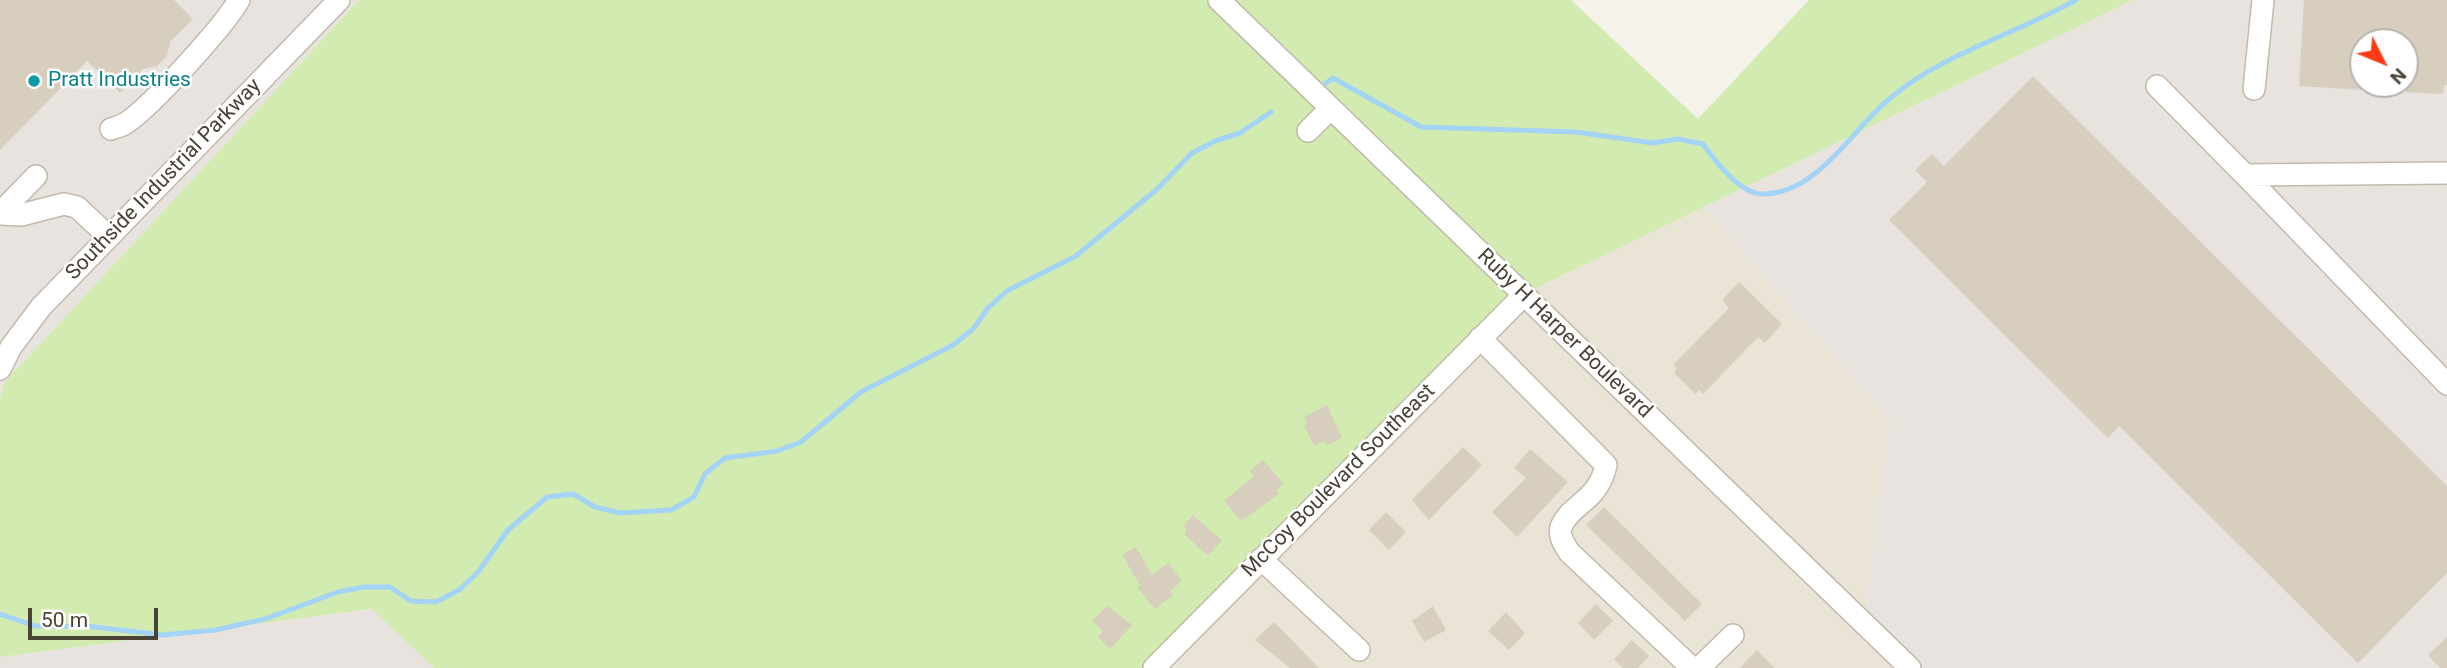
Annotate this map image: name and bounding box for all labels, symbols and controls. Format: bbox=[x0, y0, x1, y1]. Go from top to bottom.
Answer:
north arrow bbox=[2349, 28, 2419, 98]
text: N bbox=[2385, 64, 2411, 89]
place label: Pratt Industries bbox=[48, 68, 191, 94]
marker: Pratt Industries bbox=[26, 73, 42, 89]
street label: Southside Industrial Parkway bbox=[61, 74, 267, 286]
street label: Ruby H Harper Boulevard bbox=[1471, 244, 1657, 424]
street label: McCoy Boulevard Southeast bbox=[1237, 379, 1441, 583]
scale bar bbox=[32, 594, 161, 638]
text: 50 m bbox=[41, 608, 88, 632]

